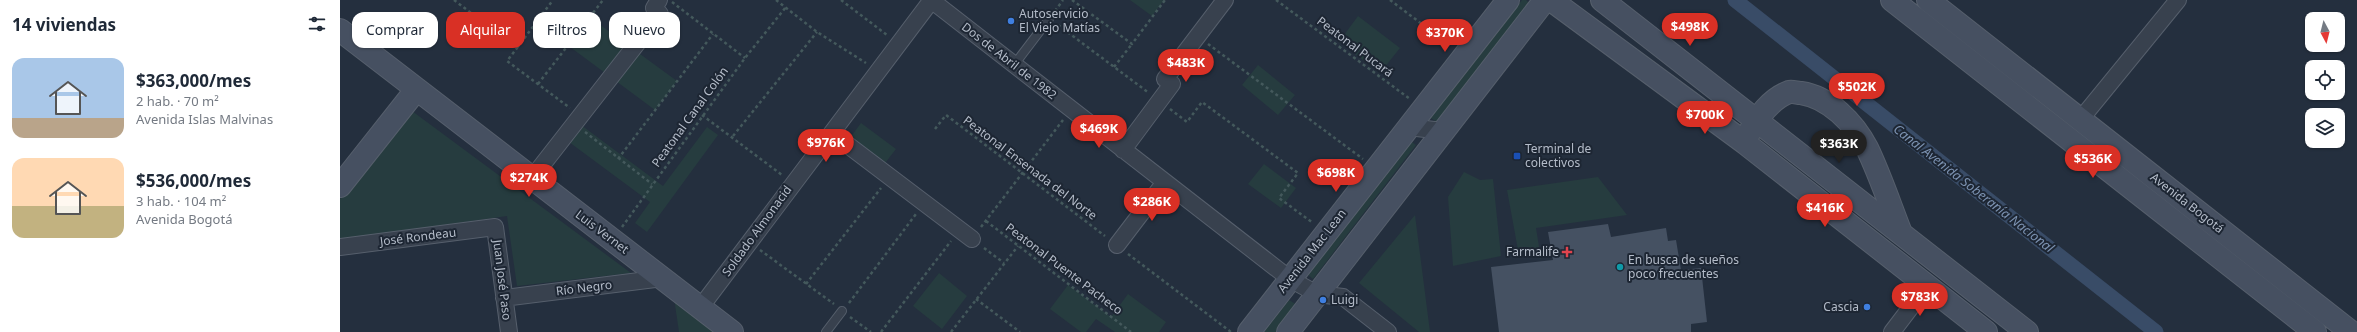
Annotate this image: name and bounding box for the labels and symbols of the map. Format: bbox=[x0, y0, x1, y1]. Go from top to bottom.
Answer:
place label: Autoservicio El Viejo Matías bbox=[1019, 5, 1100, 36]
street label: Peatonal Pucará bbox=[1314, 12, 1397, 81]
north arrow bbox=[2305, 12, 2345, 52]
pin: $498K bbox=[1662, 13, 1718, 47]
marker: Autoservicio El Viejo Matías bbox=[1006, 16, 1016, 26]
street label: Dos de Abril de 1982 bbox=[958, 18, 1060, 103]
pin: $370K bbox=[1417, 19, 1473, 53]
pin: $483K bbox=[1158, 49, 1214, 83]
street label: Peatonal Canal Colón bbox=[647, 63, 732, 170]
pin: $502K bbox=[1829, 73, 1885, 107]
pin: $700K bbox=[1677, 101, 1733, 135]
street label: Peatonal Ensenada del Norte bbox=[960, 112, 1101, 224]
pin: $469K bbox=[1071, 115, 1127, 149]
water label: Canal Avenida Soberanía Nacional bbox=[1890, 120, 2058, 257]
pin: $976K bbox=[798, 129, 854, 163]
pin: $363K bbox=[1811, 130, 1867, 164]
place label: Terminal de colectivos bbox=[1525, 140, 1592, 171]
pin: $536K bbox=[2065, 145, 2121, 179]
marker: Terminal de colectivos bbox=[1512, 151, 1522, 161]
pin: $698K bbox=[1308, 159, 1364, 193]
pin: $274K bbox=[501, 164, 557, 198]
street label: Avenida Bogotá bbox=[2147, 168, 2228, 237]
street label: Soldado Almonacid bbox=[718, 182, 795, 280]
pin: $286K bbox=[1124, 188, 1180, 222]
pin: $416K bbox=[1797, 194, 1853, 228]
street label: Avenida Mac Lean bbox=[1274, 205, 1350, 296]
street label: Luis Vernet bbox=[572, 206, 633, 258]
street label: Peatonal Puente Pacheco bbox=[1002, 219, 1126, 318]
street label: José Rondeau bbox=[378, 223, 457, 250]
street label: Juan José Paso bbox=[489, 238, 516, 321]
place label: Farmalife bbox=[1506, 243, 1559, 260]
marker: Farmalife bbox=[1562, 247, 1572, 257]
place label: En busca de sueños poco frecuentes bbox=[1628, 251, 1739, 282]
marker: En busca de sueños poco frecuentes bbox=[1615, 262, 1625, 272]
street label: Río Negro bbox=[555, 276, 613, 299]
pin: $783K bbox=[1892, 283, 1948, 317]
place label: Luigi bbox=[1331, 291, 1358, 308]
marker: Luigi bbox=[1318, 295, 1328, 305]
place label: Cascia bbox=[1823, 298, 1859, 315]
marker: Cascia bbox=[1862, 302, 1872, 312]

